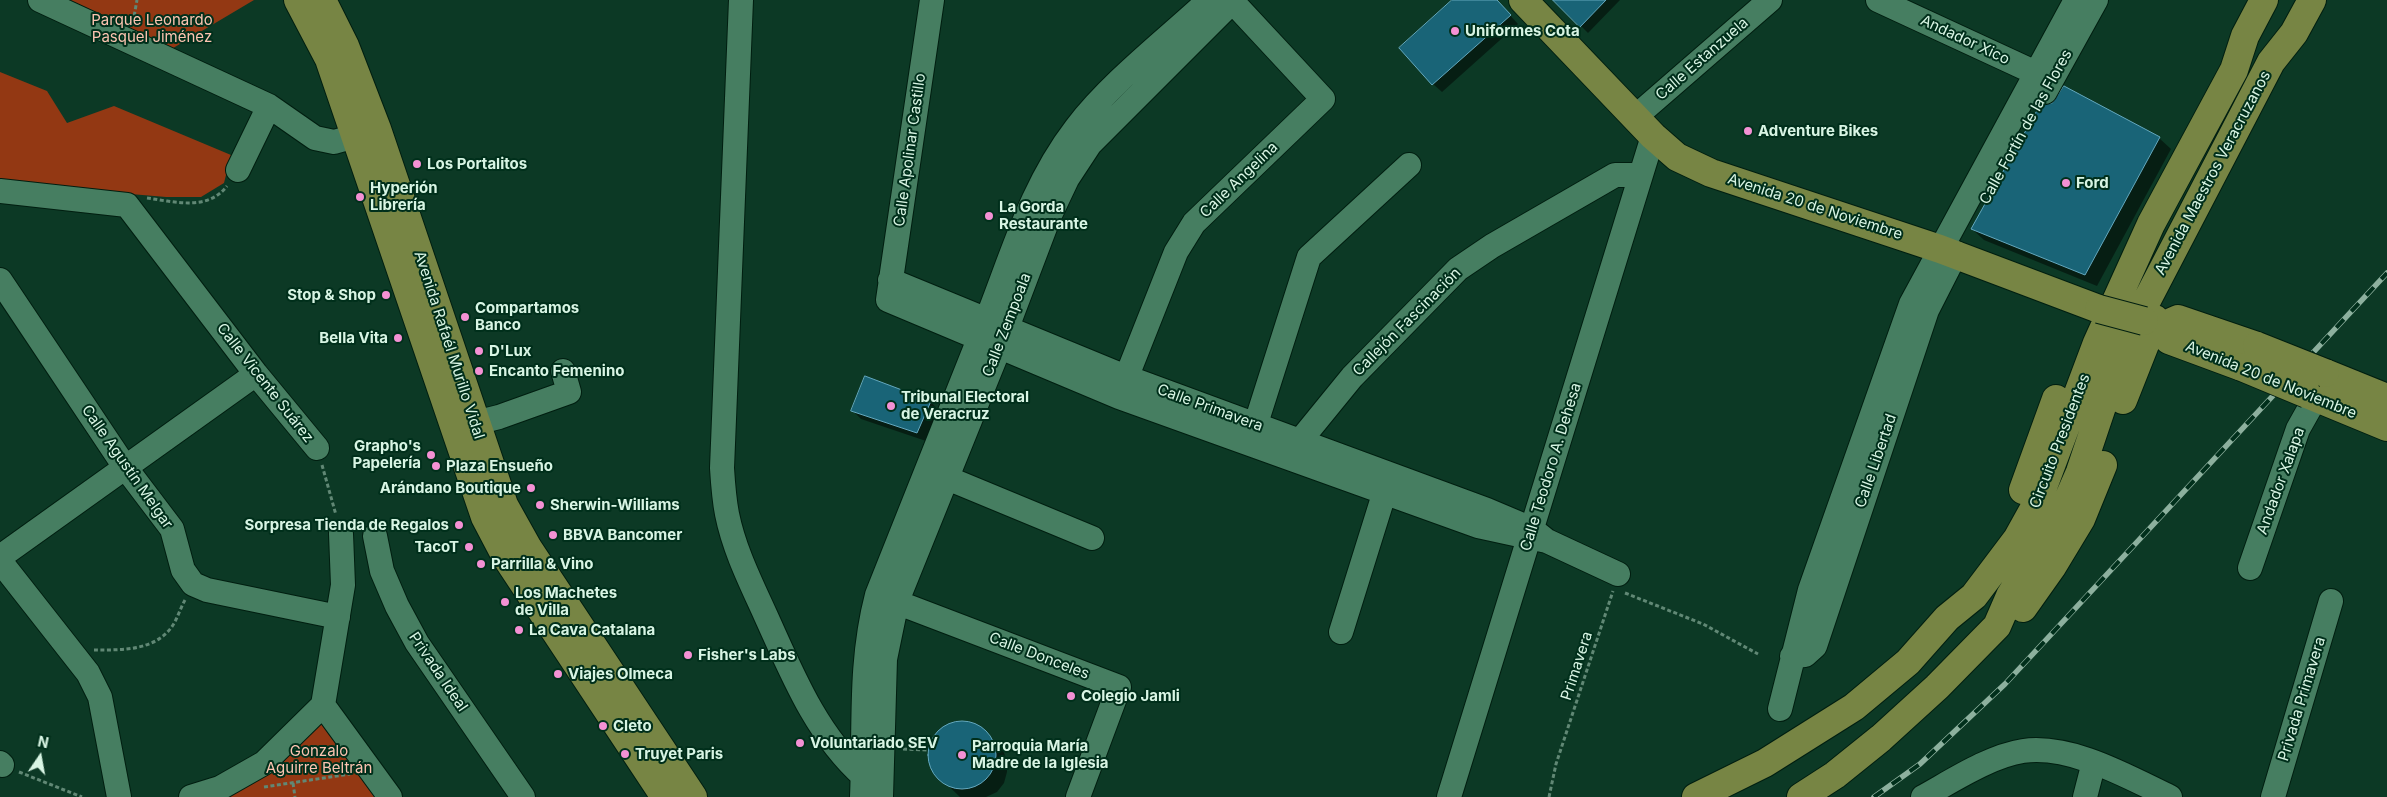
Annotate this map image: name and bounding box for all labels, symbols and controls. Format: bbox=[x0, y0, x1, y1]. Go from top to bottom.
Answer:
park label: Parque Leonardo Pasquel Jiménez bbox=[91, 11, 213, 46]
street label: Andador Xico bbox=[1918, 11, 2012, 69]
street label: Calle Estanzuela bbox=[1652, 14, 1752, 104]
place label: Uniformes Cota bbox=[1465, 22, 1580, 40]
marker: Uniformes Cota bbox=[1449, 25, 1461, 37]
street label: Calle Fortín de las Flores bbox=[1976, 46, 2076, 208]
street label: Avenida Maestros Veracruzanos bbox=[2151, 68, 2275, 278]
street label: Calle Apolinar Castillo bbox=[890, 72, 930, 228]
place label: Adventure Bikes bbox=[1758, 122, 1878, 140]
marker: Adventure Bikes bbox=[1742, 125, 1754, 137]
street label: Calle Angelina bbox=[1196, 138, 1282, 222]
place label: Los Portalitos bbox=[427, 155, 527, 173]
marker: Los Portalitos bbox=[411, 158, 423, 170]
street label: Avenida 20 de Noviembre bbox=[1725, 170, 1905, 244]
place label: Ford bbox=[2076, 174, 2109, 192]
marker: Ford bbox=[2060, 177, 2072, 189]
place label: Hyperión Librería bbox=[370, 179, 438, 214]
marker: Hyperión Librería bbox=[354, 191, 366, 203]
place label: La Gorda Restaurante bbox=[999, 198, 1088, 233]
marker: La Gorda Restaurante bbox=[983, 210, 995, 222]
street label: Avenida Rafaél Murillo Vidal bbox=[410, 249, 488, 441]
street label: Callejón Fascinación bbox=[1349, 264, 1465, 380]
street label: Calle Zempoala bbox=[979, 271, 1035, 379]
place label: Stop & Shop bbox=[287, 286, 376, 304]
marker: Stop & Shop bbox=[380, 289, 392, 301]
place label: Compartamos Banco bbox=[475, 299, 579, 334]
marker: Compartamos Banco bbox=[459, 311, 471, 323]
street label: Calle Vicente Suárez bbox=[213, 320, 317, 446]
place label: Bella Vita bbox=[319, 329, 388, 347]
marker: Bella Vita bbox=[392, 332, 404, 344]
street label: Avenida 20 de Noviembre bbox=[2183, 337, 2359, 423]
place label: D'Lux bbox=[489, 342, 531, 360]
marker: D'Lux bbox=[473, 345, 485, 357]
place label: Encanto Femenino bbox=[489, 362, 624, 380]
marker: Encanto Femenino bbox=[473, 365, 485, 377]
street label: Circuito Presidentes bbox=[2026, 371, 2094, 511]
street label: Calle Primavera bbox=[1155, 381, 1265, 435]
street label: Calle Teodoro A. Dehesa bbox=[1517, 381, 1585, 553]
place label: Tribunal Electoral de Veracruz bbox=[901, 388, 1029, 423]
marker: Tribunal Electoral de Veracruz bbox=[885, 400, 897, 412]
street label: Calle Agustín Melgar bbox=[78, 402, 176, 532]
street label: Calle Libertad bbox=[1852, 412, 1900, 510]
street label: Andador Xalapa bbox=[2253, 425, 2309, 537]
place label: Grapho's Papelería bbox=[352, 437, 421, 472]
marker: Grapho's Papelería bbox=[425, 449, 437, 461]
place label: Plaza Ensueño bbox=[446, 457, 553, 475]
marker: Plaza Ensueño bbox=[430, 460, 442, 472]
place label: Arándano Boutique bbox=[380, 479, 521, 497]
marker: Arándano Boutique bbox=[525, 482, 537, 494]
place label: Sherwin-Williams bbox=[550, 496, 680, 514]
marker: Sherwin-Williams bbox=[534, 499, 546, 511]
place label: Sorpresa Tienda de Regalos bbox=[245, 516, 449, 534]
marker: Sorpresa Tienda de Regalos bbox=[453, 519, 465, 531]
place label: BBVA Bancomer bbox=[563, 526, 682, 544]
marker: BBVA Bancomer bbox=[547, 529, 559, 541]
place label: TacoT bbox=[415, 538, 459, 556]
marker: TacoT bbox=[463, 541, 475, 553]
place label: Parrilla & Vino bbox=[491, 555, 594, 573]
marker: Parrilla & Vino bbox=[475, 558, 487, 570]
place label: Los Machetes de Villa bbox=[515, 584, 617, 619]
marker: Los Machetes de Villa bbox=[499, 596, 511, 608]
place label: La Cava Catalana bbox=[529, 621, 655, 639]
marker: La Cava Catalana bbox=[513, 624, 525, 636]
street label: Privada Ideal bbox=[405, 629, 471, 715]
street label: Calle Donceles bbox=[986, 629, 1092, 683]
street label: Primavera bbox=[1557, 629, 1597, 703]
street label: Privada Primavera bbox=[2275, 635, 2329, 763]
place label: Fisher's Labs bbox=[698, 646, 796, 664]
marker: Fisher's Labs bbox=[682, 649, 694, 661]
place label: Viajes Olmeca bbox=[568, 665, 673, 683]
marker: Viajes Olmeca bbox=[552, 668, 564, 680]
place label: Colegio Jamli bbox=[1081, 687, 1180, 705]
marker: Colegio Jamli bbox=[1065, 690, 1077, 702]
place label: Cleto bbox=[613, 717, 652, 735]
marker: Cleto bbox=[597, 720, 609, 732]
north arrow bbox=[15, 732, 65, 782]
text: N bbox=[36, 732, 50, 751]
place label: Voluntariado SEV bbox=[810, 734, 938, 752]
marker: Voluntariado SEV bbox=[794, 737, 806, 749]
place label: Parroquia María Madre de la Iglesia bbox=[972, 737, 1109, 772]
park label: Gonzalo Aguirre Beltrán bbox=[266, 742, 372, 777]
place label: Truyet Paris bbox=[635, 745, 723, 763]
marker: Truyet Paris bbox=[619, 748, 631, 760]
marker: Parroquia María Madre de la Iglesia bbox=[956, 749, 968, 761]

